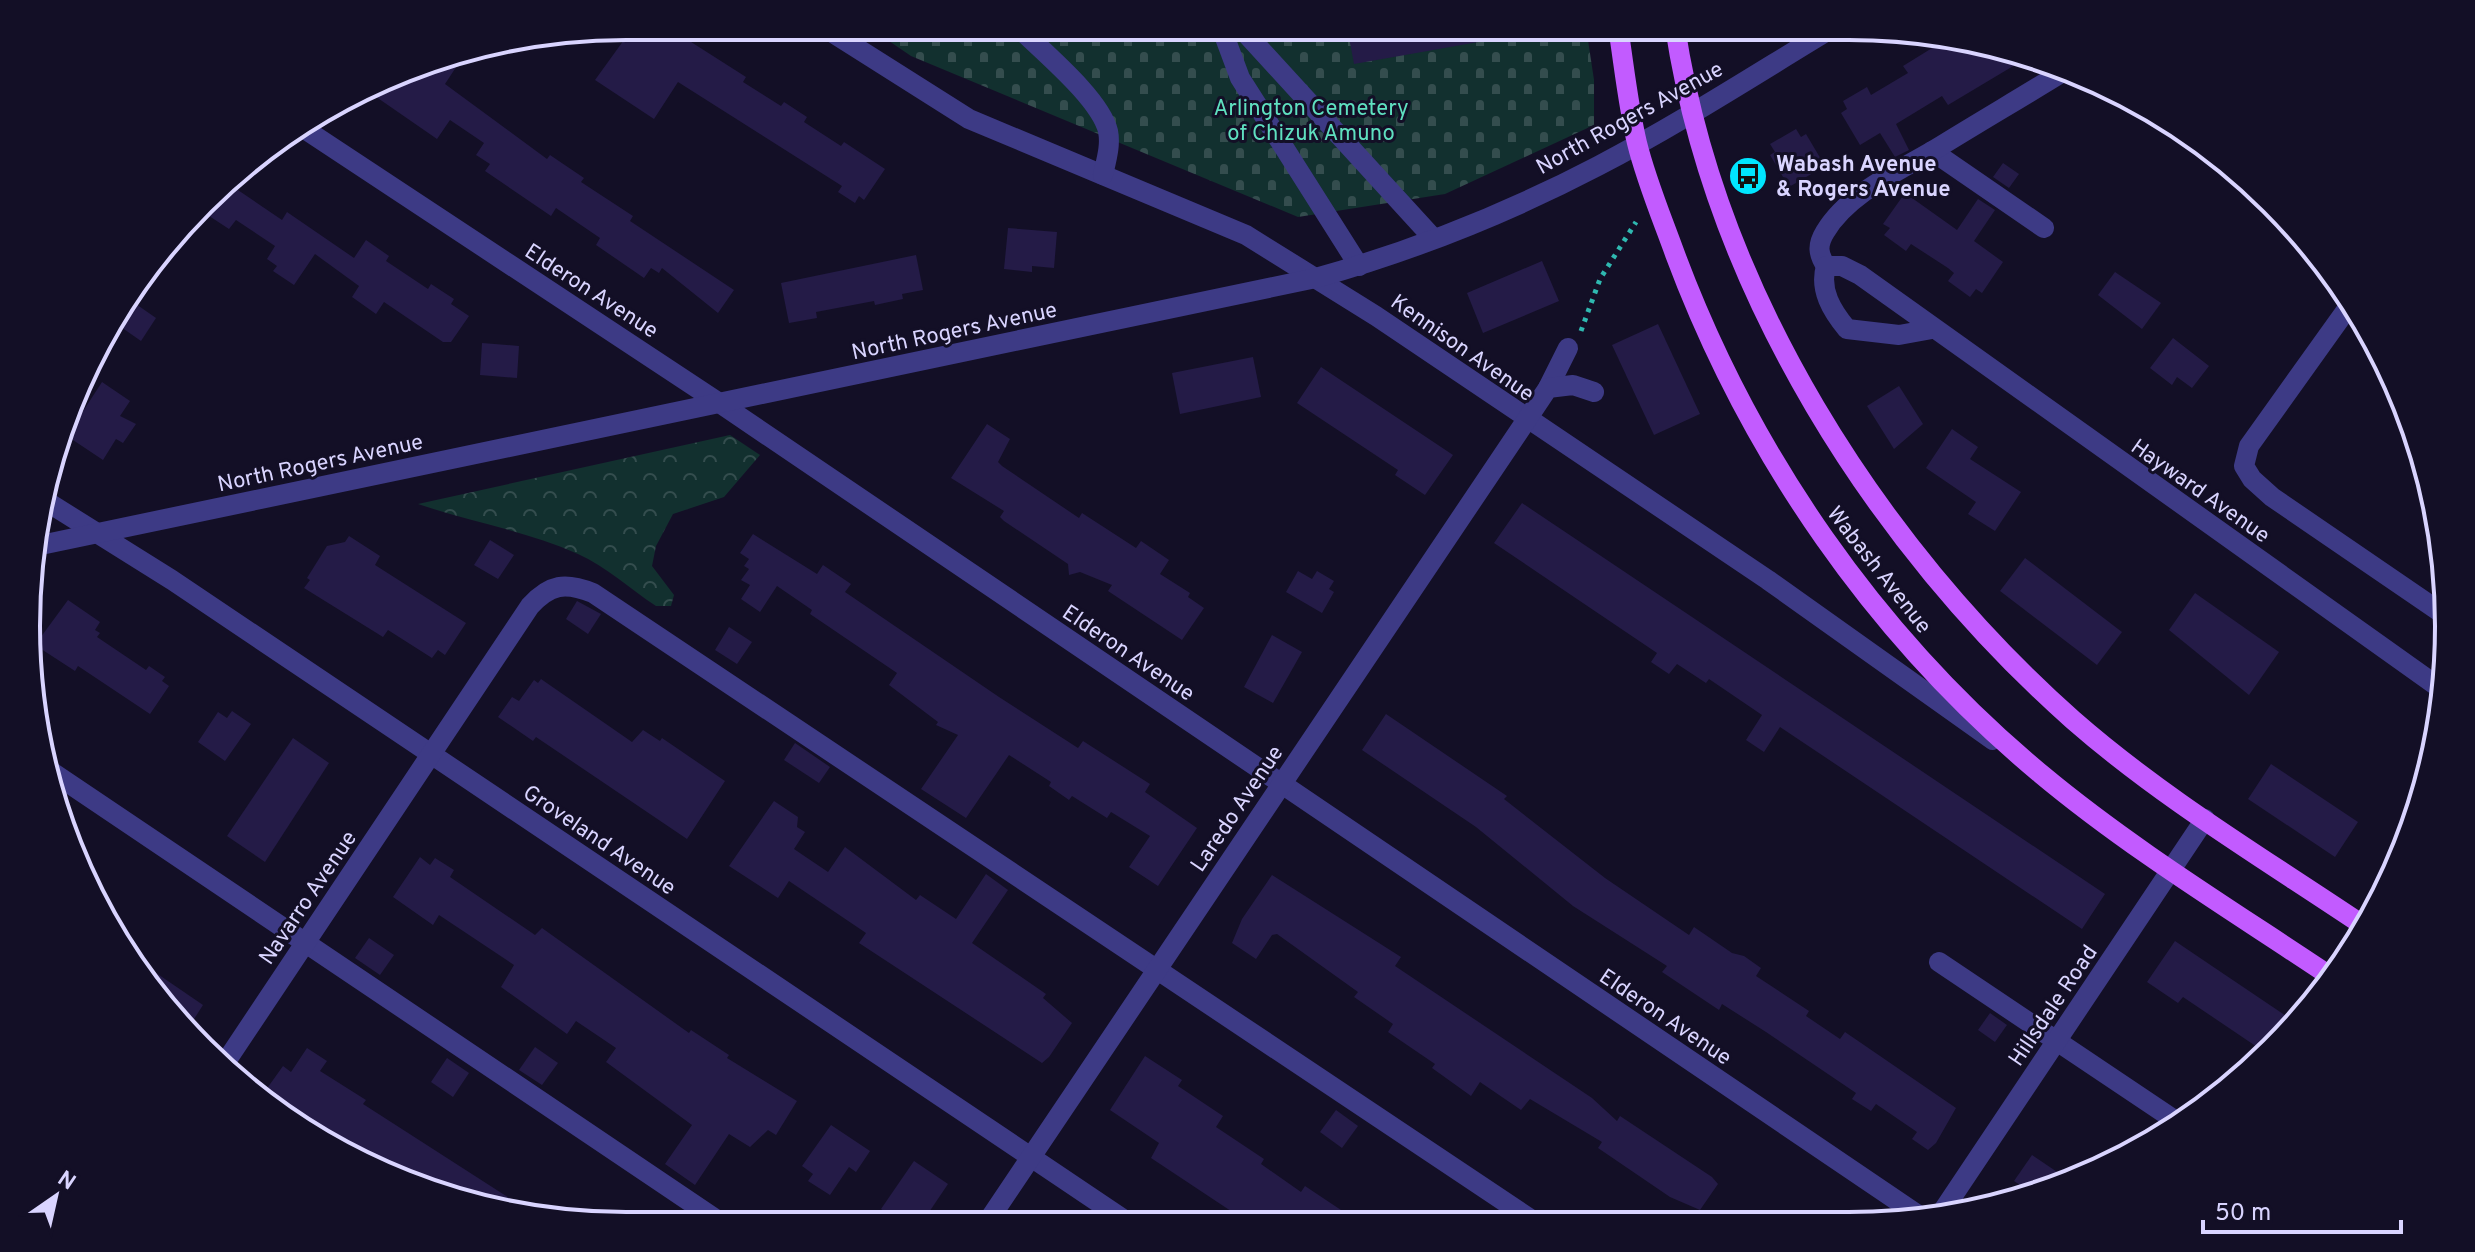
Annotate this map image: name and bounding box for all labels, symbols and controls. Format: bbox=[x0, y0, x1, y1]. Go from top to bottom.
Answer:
street label: North Rogers Avenue bbox=[1532, 57, 1728, 182]
park label: Arlington Cemetery of Chizuk Amuno bbox=[1213, 96, 1409, 148]
place label: Wabash Avenue & Rogers Avenue bbox=[1776, 152, 1950, 204]
bus stop icon: Wabash Avenue & Rogers Avenue bbox=[1727, 155, 1769, 197]
street label: Elderon Avenue bbox=[519, 239, 662, 345]
street label: Kennison Avenue bbox=[1385, 289, 1539, 409]
street label: North Rogers Avenue bbox=[849, 297, 1060, 367]
street label: North Rogers Avenue bbox=[215, 429, 426, 499]
street label: Hayward Avenue bbox=[2125, 434, 2274, 550]
street label: Wabash Avenue bbox=[1820, 501, 1936, 640]
street label: Elderon Avenue bbox=[1056, 600, 1199, 708]
street label: Laredo Avenue bbox=[1186, 741, 1290, 878]
street label: Groveland Avenue bbox=[517, 780, 680, 902]
street label: Navarro Avenue bbox=[254, 826, 364, 970]
street label: Hillsdale Road bbox=[2004, 941, 2104, 1072]
street label: Elderon Avenue bbox=[1593, 964, 1736, 1072]
north arrow bbox=[16, 1156, 96, 1236]
text: N bbox=[52, 1166, 80, 1197]
scale bar bbox=[2203, 1184, 2401, 1234]
text: 50 m bbox=[2215, 1199, 2271, 1229]

